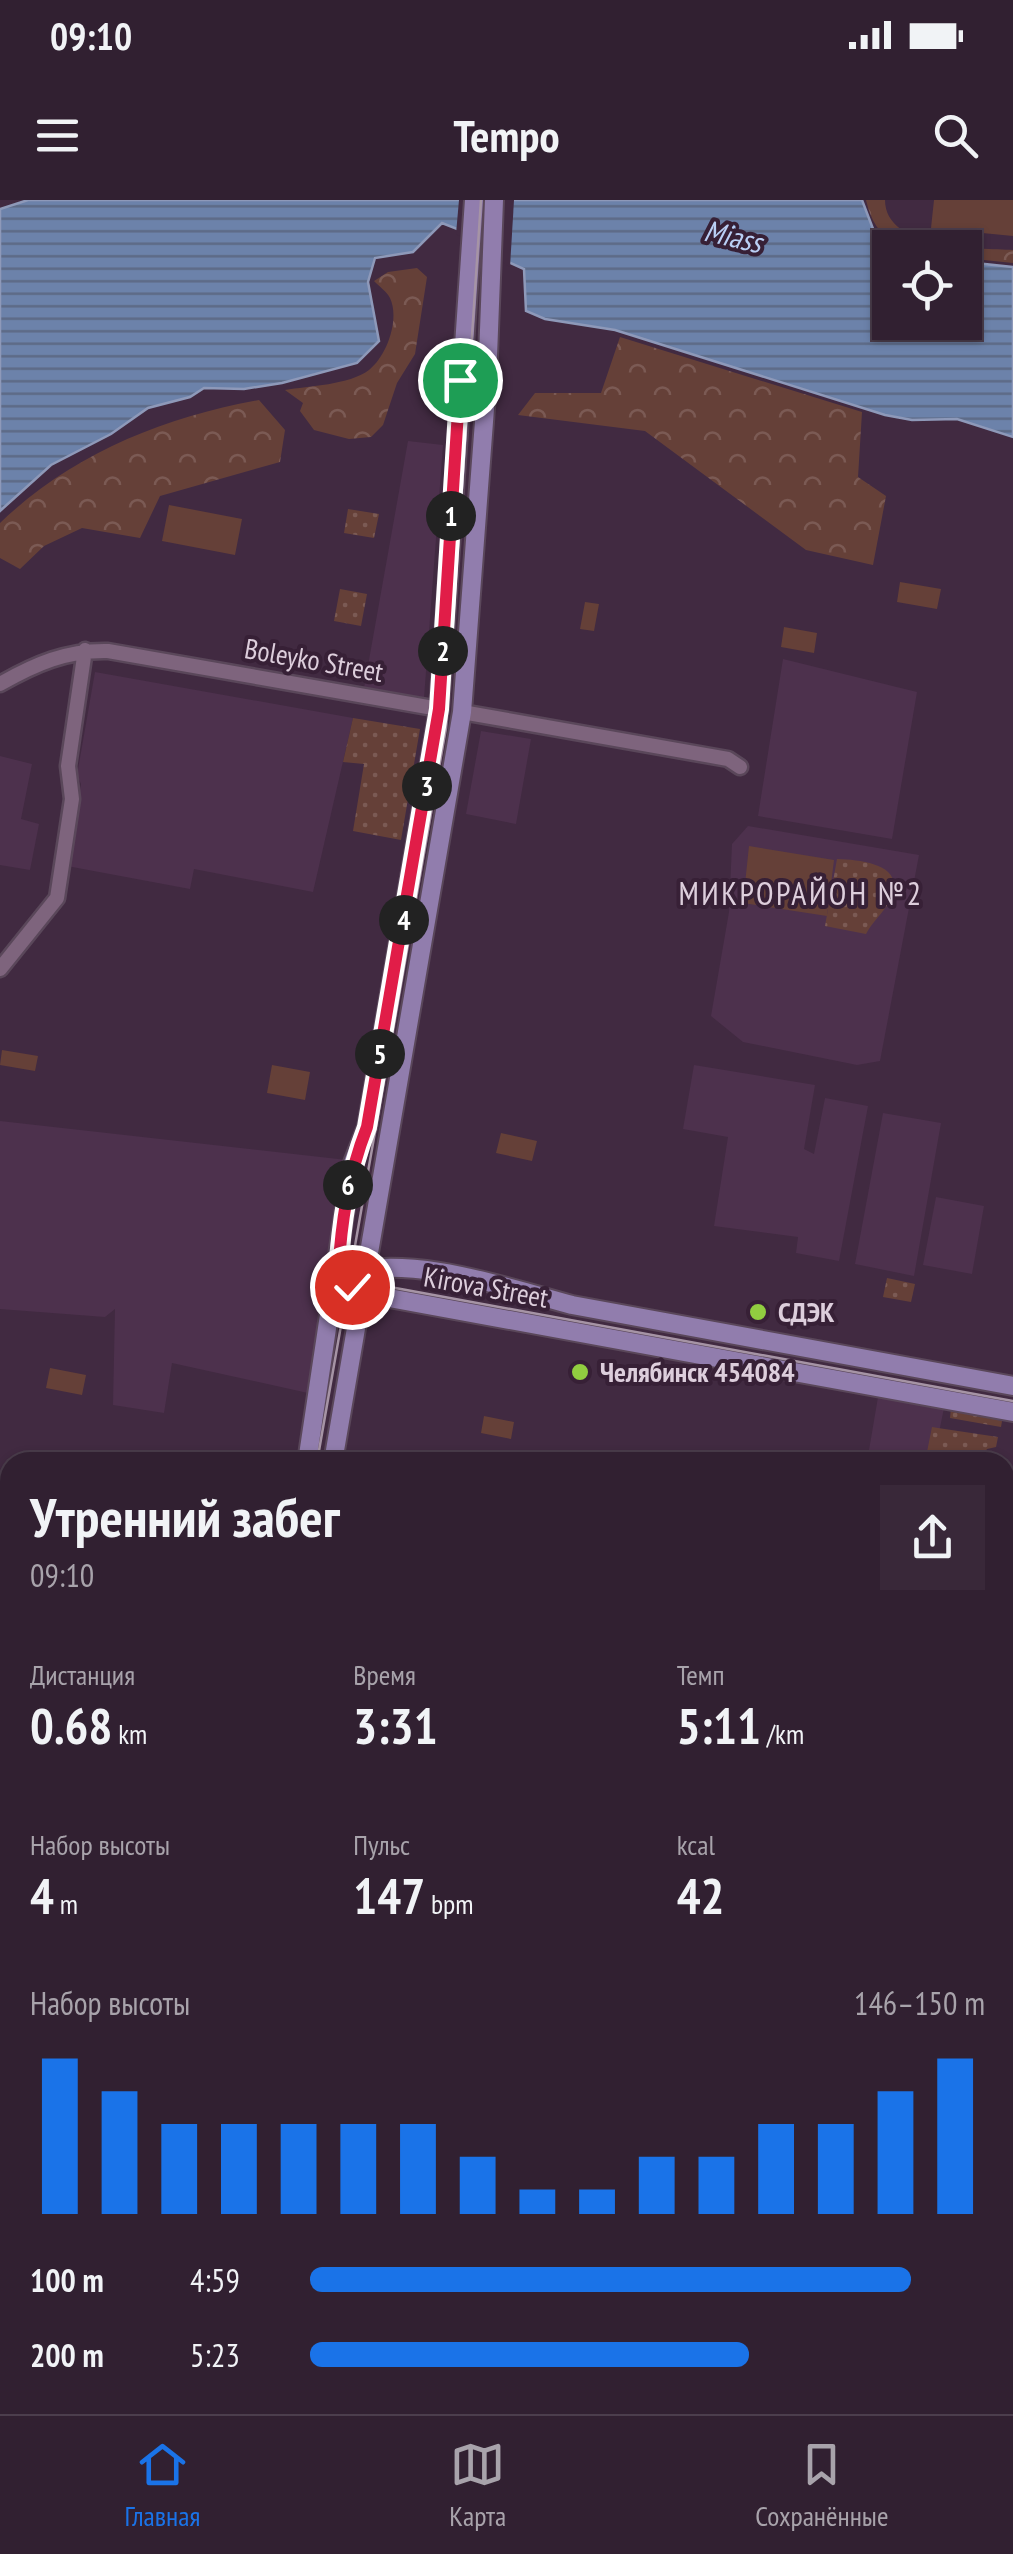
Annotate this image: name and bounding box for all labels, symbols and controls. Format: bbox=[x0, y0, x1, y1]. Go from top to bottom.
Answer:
text: 09:10 bbox=[50, 11, 132, 60]
text: Tempo bbox=[454, 106, 559, 164]
icon: menu bbox=[30, 108, 85, 163]
icon: search bbox=[928, 108, 983, 163]
water label: Miass bbox=[701, 210, 769, 262]
map controls bbox=[872, 230, 982, 340]
button: locate bbox=[872, 230, 982, 340]
pin bbox=[418, 338, 503, 423]
icon: arrive bbox=[433, 353, 488, 408]
pin: 1 bbox=[426, 491, 476, 541]
text: 1 bbox=[444, 497, 458, 534]
pin: 2 bbox=[418, 626, 468, 676]
street label: Boleyko Street bbox=[242, 629, 387, 690]
text: 2 bbox=[436, 632, 450, 669]
pin: 3 bbox=[402, 761, 452, 811]
text: 3 bbox=[420, 767, 434, 804]
district label: МИКРОРАЙОН №2 bbox=[678, 872, 924, 914]
pin: 4 bbox=[379, 895, 429, 945]
text: 4 bbox=[397, 901, 411, 938]
pin: 5 bbox=[355, 1029, 405, 1079]
text: 5 bbox=[373, 1035, 387, 1072]
pin: 6 bbox=[323, 1160, 373, 1210]
text: 6 bbox=[341, 1166, 355, 1203]
pin bbox=[310, 1245, 395, 1330]
street label: Kirova Street bbox=[421, 1257, 551, 1316]
icon: check bbox=[325, 1260, 380, 1315]
place label: СДЭК bbox=[778, 1293, 835, 1330]
marker: СДЭК bbox=[747, 1301, 769, 1323]
place label: Челябинск 454084 bbox=[600, 1353, 795, 1390]
marker: Челябинск 454084 bbox=[569, 1361, 591, 1383]
text: Утренний забег bbox=[30, 1481, 340, 1552]
button: share bbox=[880, 1485, 985, 1590]
text: 09:10 bbox=[30, 1554, 94, 1596]
text: Дистанция bbox=[30, 1656, 135, 1693]
text: Время bbox=[353, 1656, 416, 1693]
text: Темп bbox=[677, 1656, 725, 1693]
text: 0.68 bbox=[30, 1693, 112, 1758]
text: 3:31 bbox=[353, 1693, 438, 1758]
text: 5:11 bbox=[677, 1693, 761, 1758]
text: km bbox=[112, 1715, 147, 1752]
text: /km bbox=[761, 1715, 804, 1752]
text: Набор высоты bbox=[30, 1826, 170, 1863]
text: Пульс bbox=[353, 1826, 410, 1863]
text: kcal bbox=[677, 1826, 715, 1863]
text: 4 bbox=[30, 1863, 54, 1928]
text: 147 bbox=[353, 1863, 425, 1928]
text: 42 bbox=[677, 1863, 724, 1928]
text: m bbox=[54, 1885, 78, 1922]
text: bpm bbox=[425, 1885, 474, 1922]
text: Набор высоты bbox=[30, 1982, 190, 2024]
text: 146–150 m bbox=[854, 1982, 985, 2024]
text: 100 m bbox=[30, 2259, 104, 2301]
text: 4:59 bbox=[190, 2259, 240, 2301]
text: 200 m bbox=[30, 2334, 104, 2376]
text: 5:23 bbox=[190, 2334, 240, 2376]
tab: Главная bbox=[125, 2437, 200, 2534]
tab: Карта bbox=[449, 2437, 506, 2534]
tab: Сохранённые bbox=[755, 2437, 889, 2534]

